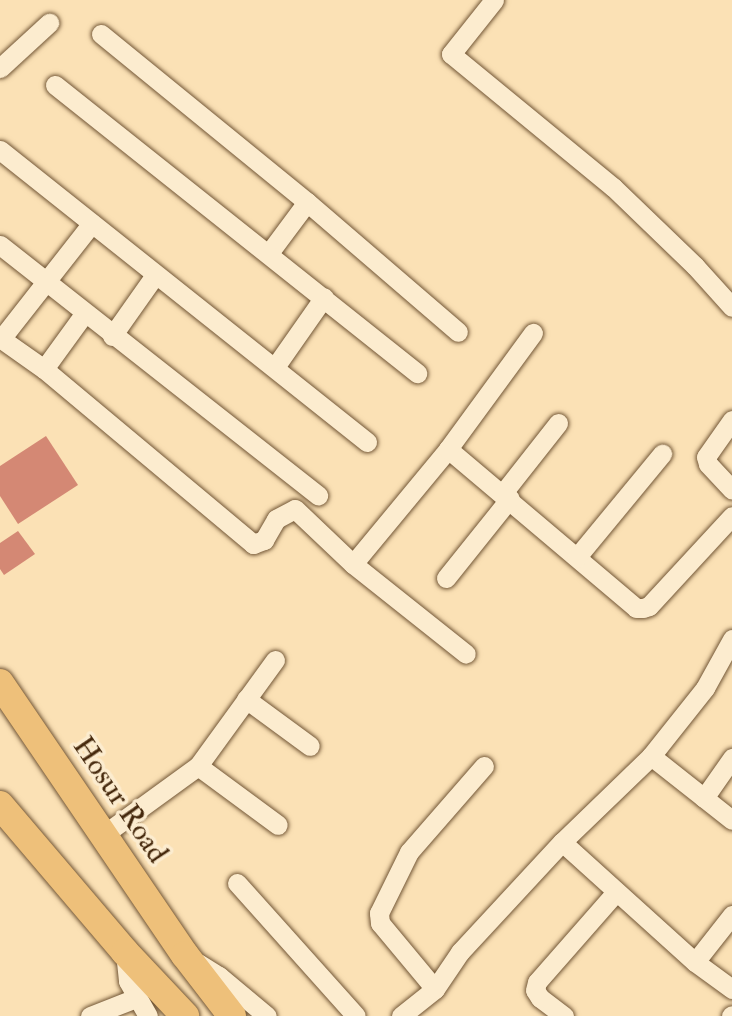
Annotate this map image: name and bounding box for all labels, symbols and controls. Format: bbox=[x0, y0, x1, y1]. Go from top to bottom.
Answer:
street label: Hosur Road bbox=[65, 730, 175, 870]

